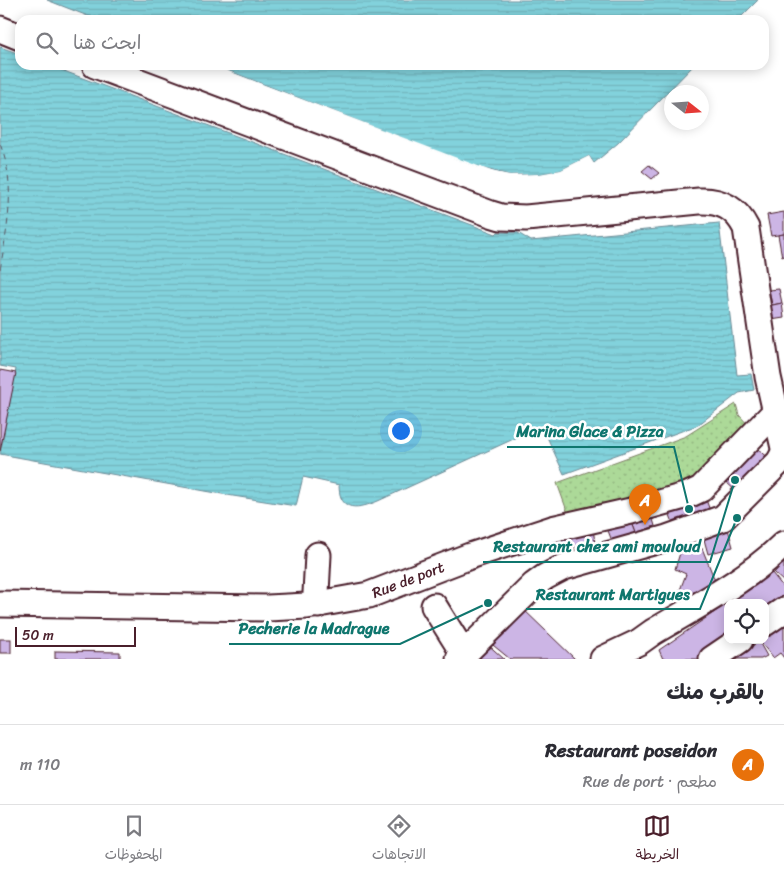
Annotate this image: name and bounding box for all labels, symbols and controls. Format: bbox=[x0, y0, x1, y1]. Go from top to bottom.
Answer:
search box bbox=[15, 15, 769, 70]
text: ابحث هنا bbox=[73, 26, 141, 59]
icon: search bbox=[33, 29, 61, 57]
north arrow bbox=[664, 85, 709, 130]
callout: Marina Glace & Pizza bbox=[507, 416, 674, 447]
text: Marina Glace & Pizza bbox=[515, 417, 664, 446]
your location bbox=[388, 418, 414, 444]
pin: A bbox=[629, 484, 661, 525]
callout: Restaurant chez ami mouloud bbox=[483, 531, 710, 562]
text: Restaurant chez ami mouloud bbox=[492, 532, 702, 561]
street label: Rue de port bbox=[368, 554, 449, 606]
callout: Restaurant Martigues bbox=[526, 578, 700, 609]
text: Restaurant Martigues bbox=[535, 580, 690, 609]
map controls bbox=[724, 599, 769, 644]
button: locate bbox=[724, 599, 769, 644]
callout: Pecherie la Madrague bbox=[229, 613, 400, 644]
text: Pecherie la Madrague bbox=[238, 614, 390, 643]
text: 50 m bbox=[22, 623, 54, 648]
scale bar bbox=[15, 624, 136, 647]
text: بالقرب منك bbox=[666, 673, 764, 711]
text: Restaurant poseidon bbox=[545, 734, 717, 767]
text: 110 m bbox=[20, 750, 60, 779]
text: A bbox=[743, 750, 753, 779]
text: مطعم · Rue de port bbox=[583, 767, 717, 796]
tab: المحفوظات bbox=[105, 812, 162, 867]
tab: الاتجاهات bbox=[372, 812, 426, 867]
tab: الخريطة bbox=[636, 812, 679, 867]

